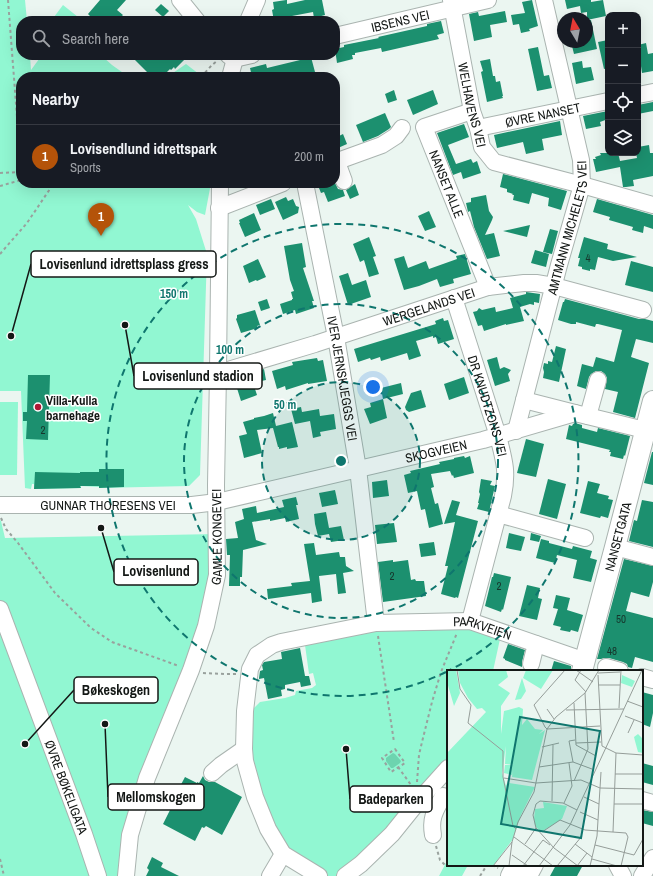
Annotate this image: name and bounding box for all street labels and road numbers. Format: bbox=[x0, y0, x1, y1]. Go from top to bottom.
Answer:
street label: IBSENS VEI bbox=[369, 6, 431, 36]
street label: WELHAVENS VEI bbox=[454, 61, 490, 149]
street label: ØVRE NANSET bbox=[504, 99, 582, 131]
street label: NANSET ALLE bbox=[425, 148, 468, 221]
street label: AMTMANN MICHELETS VEI bbox=[543, 160, 591, 298]
street label: WERGELANDS VEI bbox=[381, 284, 477, 330]
street label: IVER JERNSKJEGGS VEI bbox=[323, 315, 361, 442]
street label: DR KNUDTZONS VEI bbox=[464, 353, 511, 458]
street label: SKOGVEIEN bbox=[404, 436, 469, 467]
street label: GAMLE KONGEVEI bbox=[207, 489, 226, 587]
street label: GUNNAR THORESENS VEI bbox=[40, 497, 176, 514]
street label: NANSETGATA bbox=[601, 500, 636, 573]
street label: PARKVEIEN bbox=[453, 612, 514, 644]
street label: ØVRE BØKELIGATA bbox=[41, 738, 92, 837]

